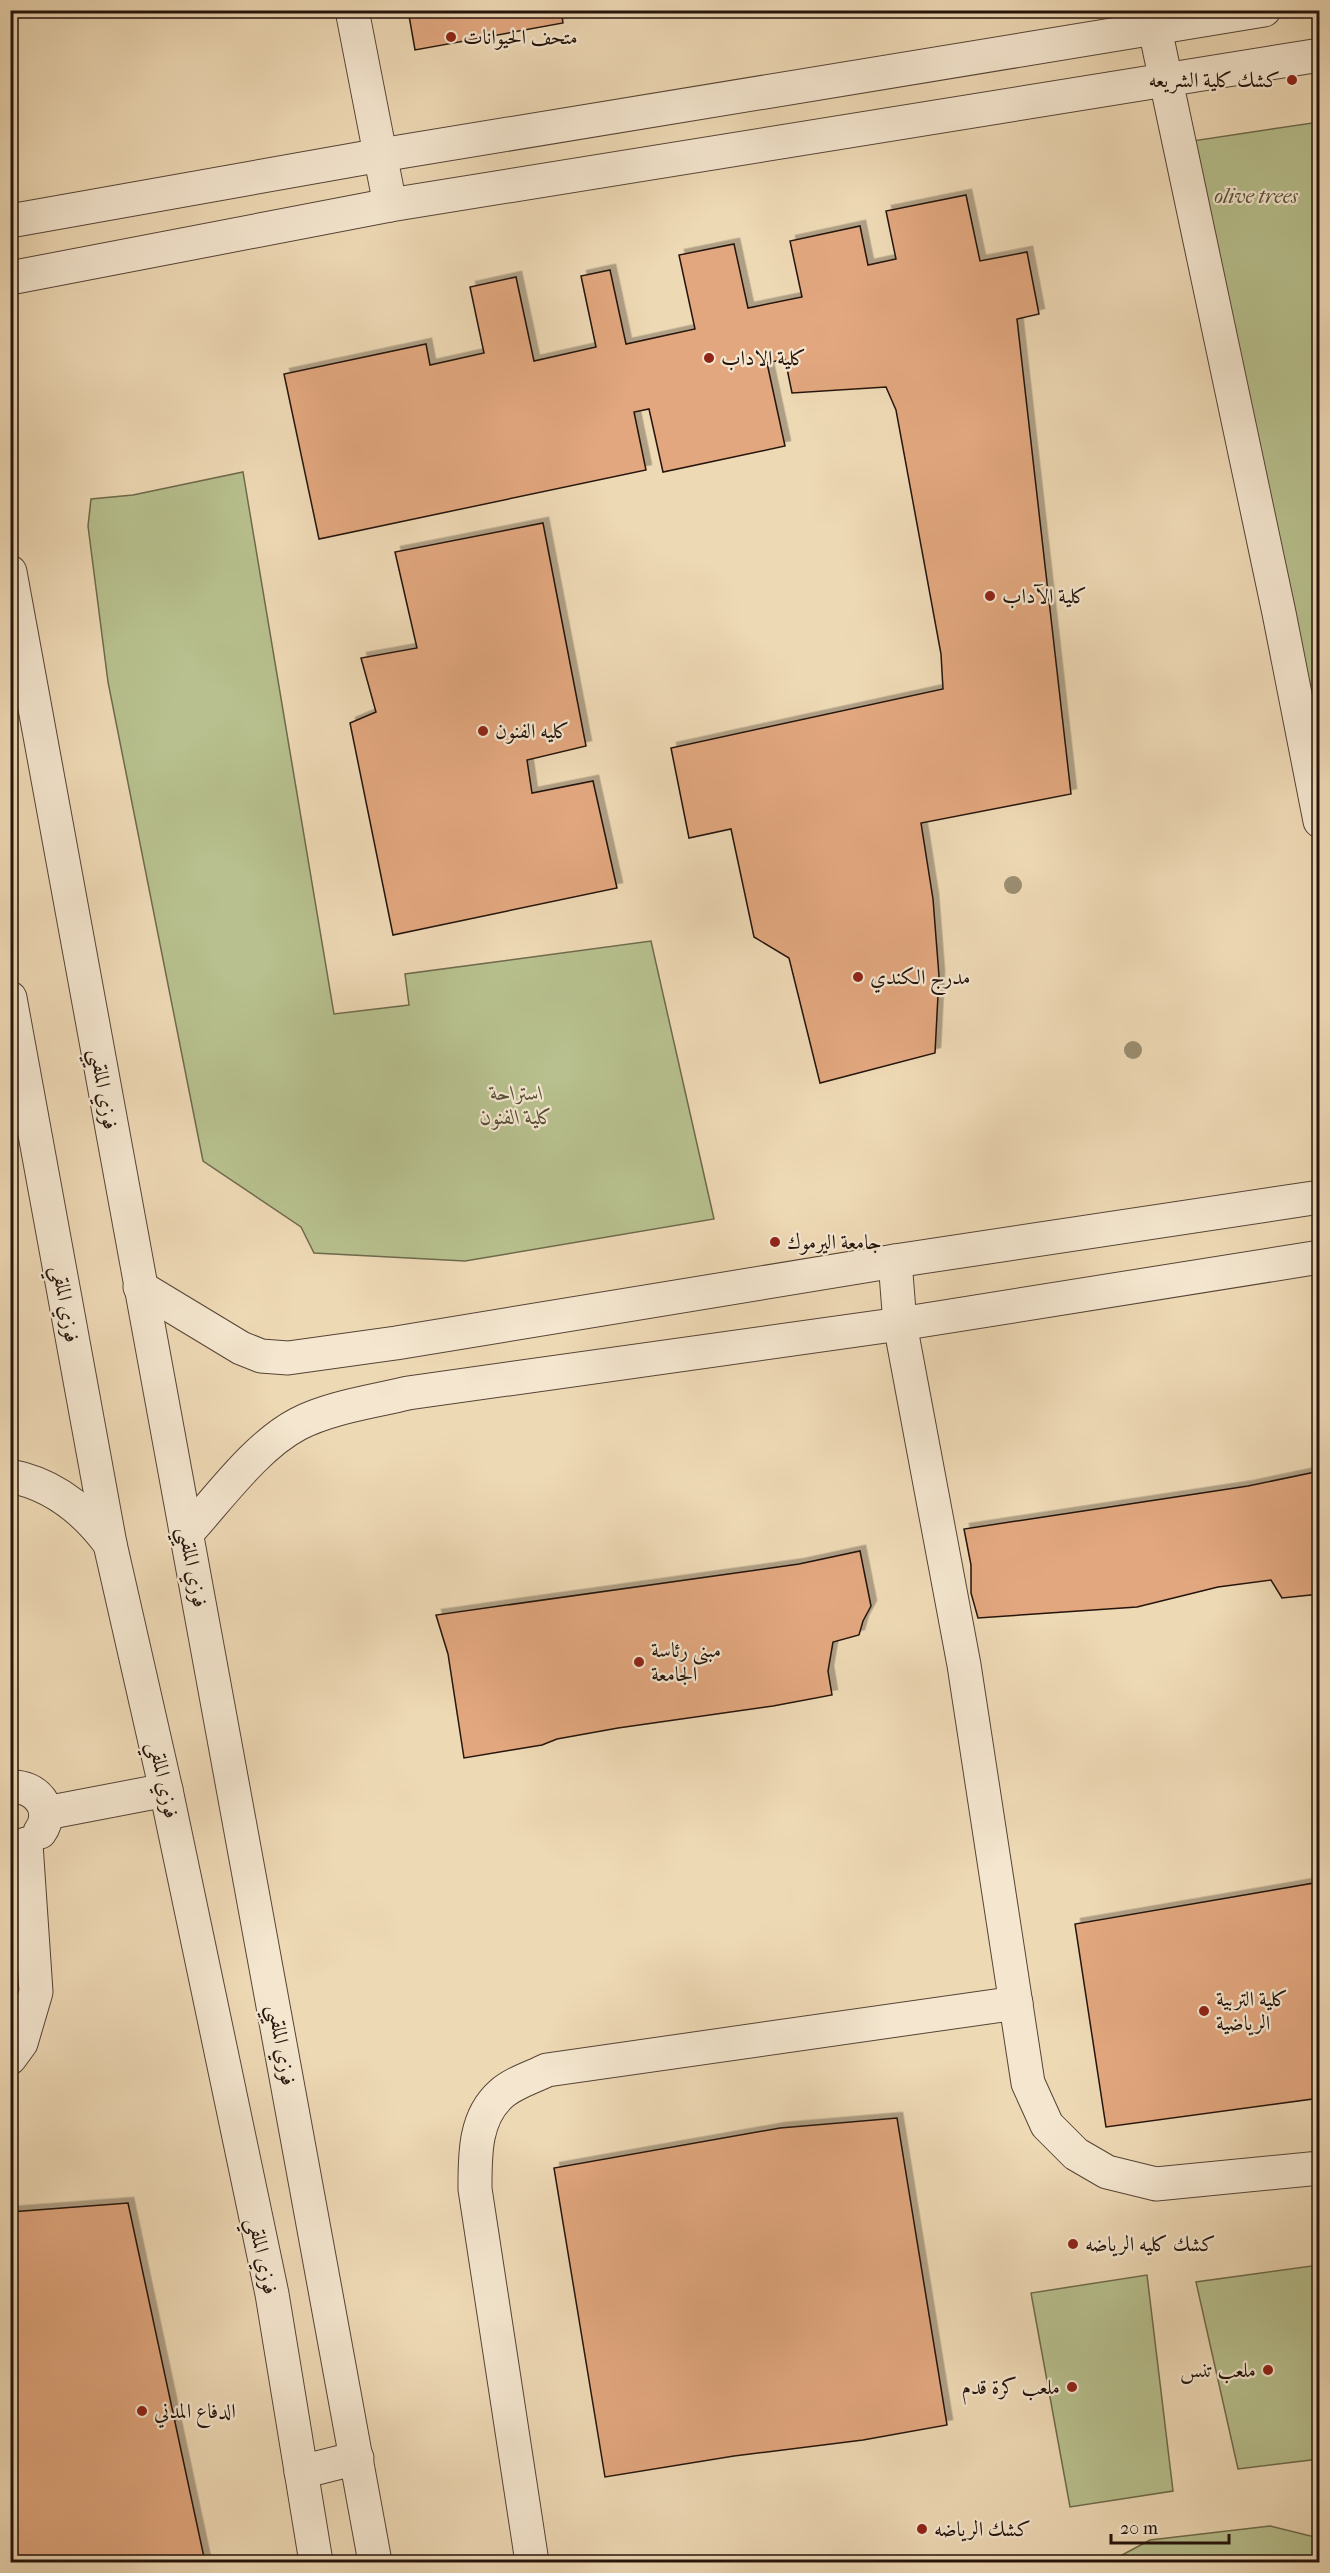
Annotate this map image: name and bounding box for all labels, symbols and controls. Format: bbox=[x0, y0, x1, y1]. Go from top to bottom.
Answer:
place label: متحف الحيوانات bbox=[463, 25, 578, 50]
marker: متحف الحيوانات bbox=[444, 30, 458, 44]
place label: كشك كلية الشريعه bbox=[1149, 68, 1280, 94]
marker: كشك كلية الشريعه bbox=[1285, 73, 1299, 87]
park label: olive trees bbox=[1214, 184, 1298, 208]
place label: كلية الاداب bbox=[721, 346, 806, 371]
marker: كلية الاداب bbox=[702, 351, 716, 365]
place label: كلية الآداب bbox=[1002, 583, 1087, 609]
marker: كلية الآداب bbox=[983, 589, 997, 603]
place label: كليه الفنون bbox=[495, 719, 569, 744]
marker: كليه الفنون bbox=[476, 724, 490, 738]
place label: مدرج الكندي bbox=[870, 965, 970, 996]
marker: مدرج الكندي bbox=[851, 970, 865, 984]
street label: فوزي الملقيي bbox=[77, 1047, 123, 1133]
park label: استراحة كلية الفنون bbox=[480, 1081, 554, 1130]
place label: جامعة اليرموك bbox=[787, 1230, 882, 1255]
marker: جامعة اليرموك bbox=[768, 1235, 782, 1249]
street label: فوزي الملقي bbox=[40, 1264, 85, 1346]
street label: فوزي الملقيي bbox=[166, 1525, 213, 1611]
place label: مبنى رئاسة الجامعة bbox=[651, 1638, 721, 1686]
marker: مبنى رئاسة الجامعة bbox=[632, 1655, 646, 1669]
street label: فوزي الملقي bbox=[136, 1740, 184, 1822]
place label: كلية التربية الرياضية bbox=[1216, 1987, 1288, 2036]
street label: فوزي الملقيي bbox=[255, 2003, 301, 2089]
marker: كلية التربية الرياضية bbox=[1197, 2004, 1211, 2018]
street label: فوزي الملقي bbox=[235, 2216, 283, 2298]
place label: كشك كليه الرياضه bbox=[1085, 2232, 1216, 2257]
marker: كشك كليه الرياضه bbox=[1066, 2237, 1080, 2251]
place label: ملعب تنس bbox=[1180, 2358, 1256, 2384]
marker: ملعب تنس bbox=[1261, 2363, 1275, 2377]
place label: ملعب كرة قدم bbox=[961, 2375, 1060, 2405]
marker: ملعب كرة قدم bbox=[1065, 2380, 1079, 2394]
place label: الدفاع المدني bbox=[154, 2399, 236, 2429]
marker: الدفاع المدني bbox=[135, 2404, 149, 2418]
scale bar bbox=[1111, 2507, 1230, 2545]
place label: كشك الرياضه bbox=[934, 2517, 1031, 2542]
text: 20 m bbox=[1120, 2518, 1158, 2539]
marker: كشك الرياضه bbox=[915, 2522, 929, 2536]

